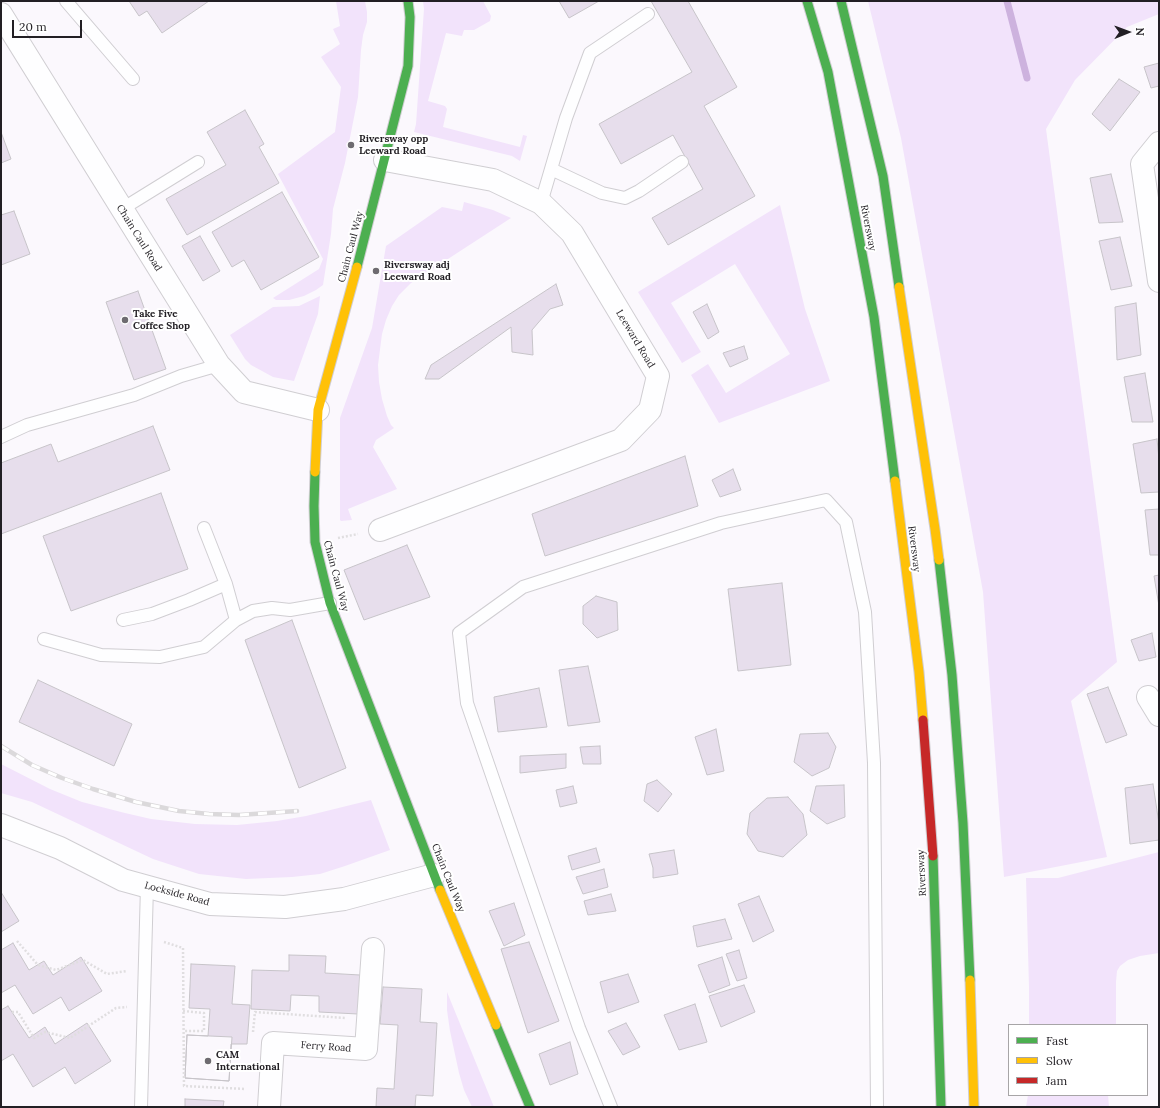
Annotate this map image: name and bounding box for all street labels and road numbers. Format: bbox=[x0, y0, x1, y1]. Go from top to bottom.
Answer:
street label: Chain Caul Road bbox=[114, 202, 164, 274]
street label: Riversway bbox=[858, 204, 878, 252]
street label: Chain Caul Way bbox=[336, 210, 366, 284]
street label: Leeward Road bbox=[613, 308, 657, 370]
street label: Riversway bbox=[905, 525, 923, 573]
street label: Chain Caul Way bbox=[321, 539, 351, 613]
street label: Chain Caul Way bbox=[429, 842, 467, 914]
street label: Riversway bbox=[915, 849, 929, 897]
street label: Lockside Road bbox=[143, 880, 211, 908]
street label: Ferry Road bbox=[300, 1039, 352, 1055]

